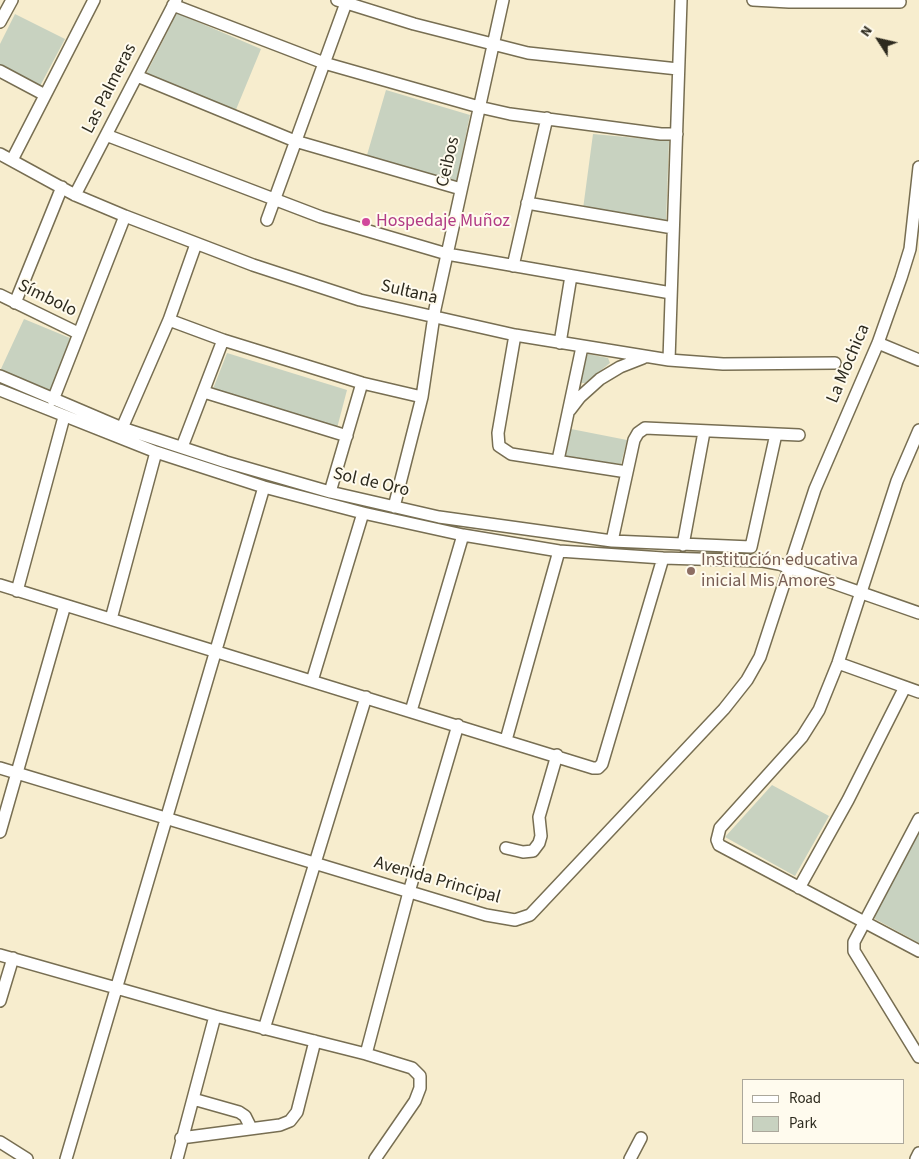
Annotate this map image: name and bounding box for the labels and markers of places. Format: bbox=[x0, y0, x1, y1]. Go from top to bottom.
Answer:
place label: Hospedaje Muñoz bbox=[376, 211, 510, 233]
marker: Hospedaje Muñoz bbox=[360, 216, 372, 228]
place label: Institución educativa inicial Mis Amores bbox=[701, 550, 858, 592]
marker: Institución educativa inicial Mis Amores bbox=[685, 565, 697, 577]

